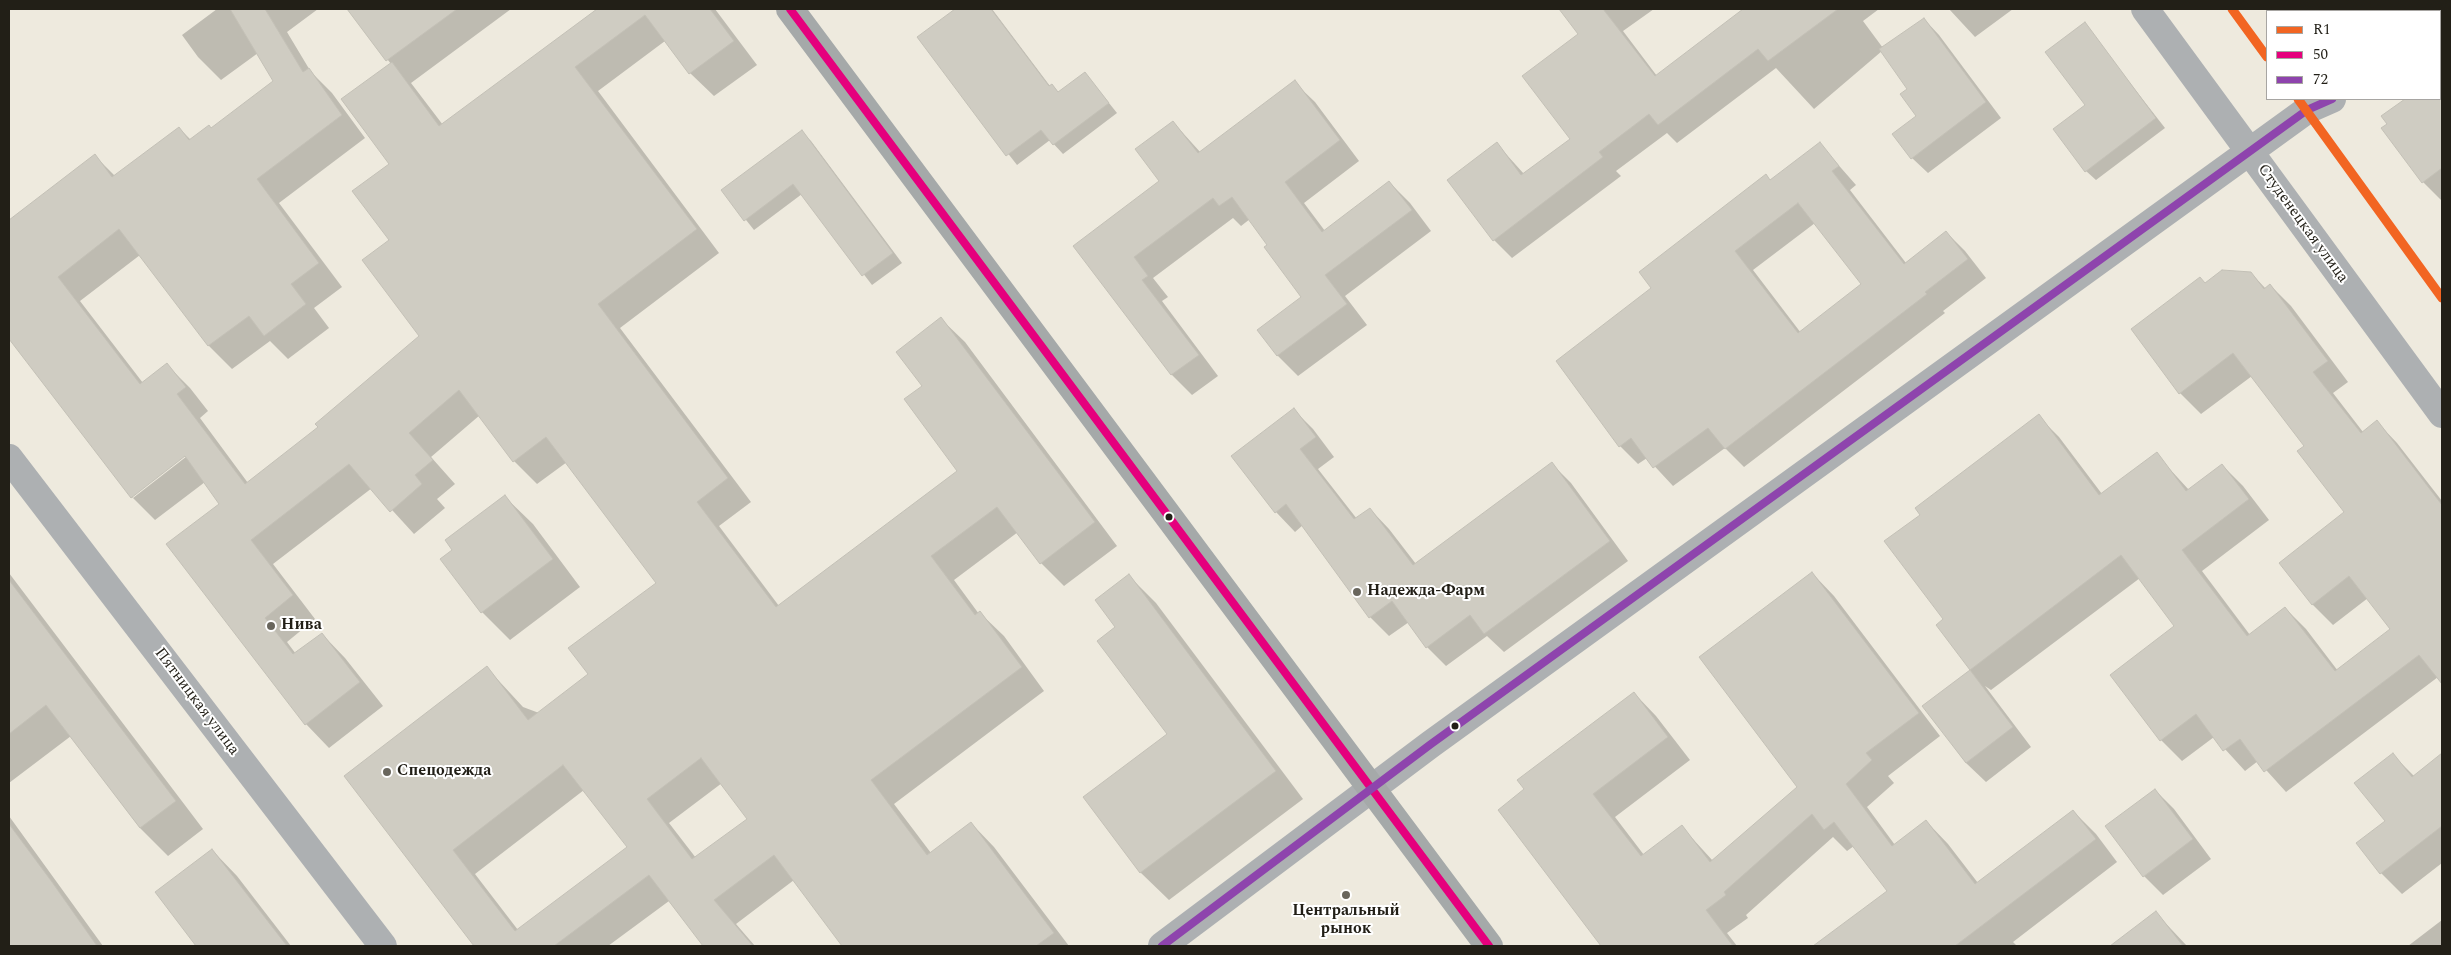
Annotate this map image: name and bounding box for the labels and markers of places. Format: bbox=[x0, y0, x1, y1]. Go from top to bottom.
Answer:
unlabelled marker bbox=[1164, 512, 1174, 522]
place label: Надежда-Фарм bbox=[1367, 582, 1485, 602]
marker: Надежда-Фарм bbox=[1351, 586, 1363, 598]
place label: Нива bbox=[281, 616, 322, 636]
marker: Нива bbox=[265, 620, 277, 632]
unlabelled marker bbox=[1450, 721, 1460, 731]
place label: Спецодежда bbox=[397, 762, 492, 782]
marker: Спецодежда bbox=[381, 766, 393, 778]
marker: Центральный рынок bbox=[1340, 889, 1352, 901]
place label: Центральный рынок bbox=[1292, 902, 1400, 940]

